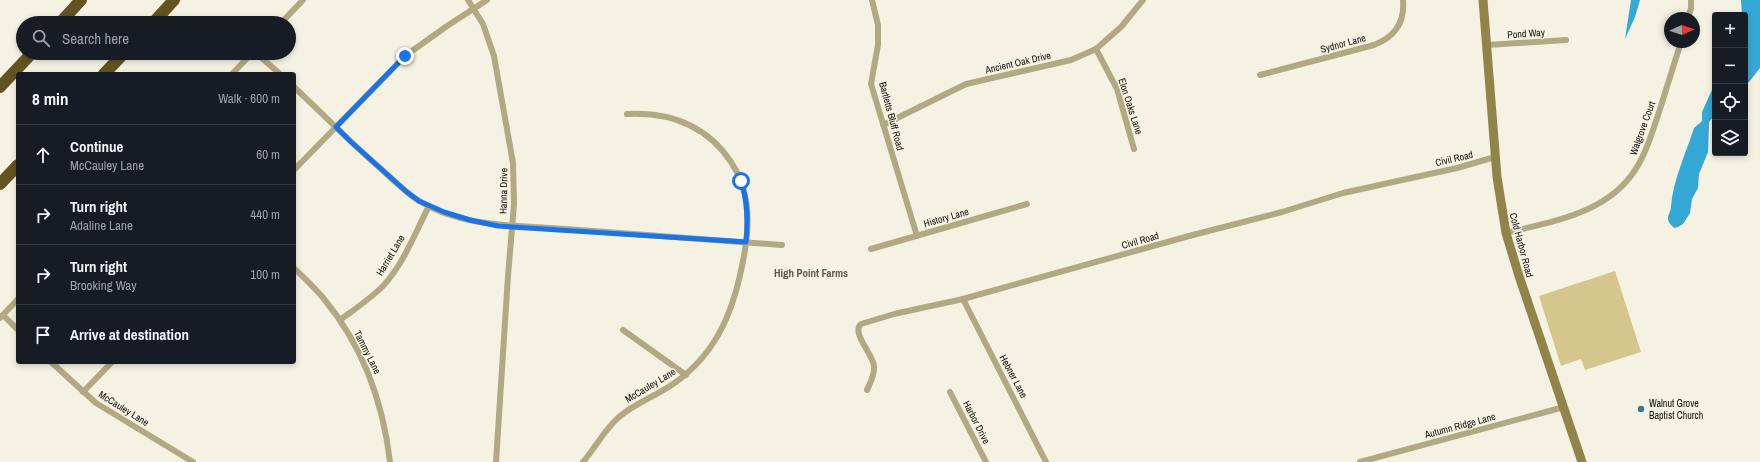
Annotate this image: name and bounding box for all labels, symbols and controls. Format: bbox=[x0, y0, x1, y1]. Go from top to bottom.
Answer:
north arrow bbox=[1664, 12, 1700, 48]
map controls bbox=[1712, 12, 1748, 156]
button: + bbox=[1712, 12, 1748, 48]
search box bbox=[16, 16, 296, 60]
street label: Pond Way bbox=[1507, 26, 1546, 41]
icon: search bbox=[30, 27, 52, 49]
text: Search here bbox=[62, 28, 129, 49]
street label: Sydnor Lane bbox=[1319, 31, 1368, 56]
route end bbox=[396, 47, 414, 65]
button: − bbox=[1712, 48, 1748, 84]
street label: Ancient Oak Drive bbox=[983, 49, 1053, 77]
street label: Elon Oaks Lane bbox=[1115, 76, 1146, 136]
street label: Bartletts Bluff Road bbox=[876, 80, 907, 152]
button: locate bbox=[1712, 84, 1748, 120]
text: 8 min bbox=[32, 87, 68, 110]
text: Walk · 600 m bbox=[218, 90, 280, 107]
street label: Walgrove Court bbox=[1627, 99, 1659, 157]
button: layers bbox=[1712, 120, 1748, 156]
text: Continue bbox=[70, 136, 123, 157]
icon: ahead bbox=[32, 144, 54, 166]
text: 60 m bbox=[256, 146, 280, 163]
street label: Civil Road bbox=[1434, 148, 1474, 169]
text: McCauley Lane bbox=[70, 157, 144, 174]
street label: Hanna Drive bbox=[497, 167, 510, 214]
route start bbox=[732, 172, 750, 190]
text: Turn right bbox=[70, 196, 127, 217]
icon: right bbox=[32, 204, 54, 226]
street label: History Lane bbox=[922, 205, 971, 230]
text: 440 m bbox=[250, 206, 280, 223]
street label: Cold Harbor Road bbox=[1507, 212, 1536, 279]
text: Adaline Lane bbox=[70, 217, 133, 234]
street label: Civil Road bbox=[1120, 229, 1160, 252]
street label: Harriet Lane bbox=[373, 232, 408, 278]
text: Turn right bbox=[70, 256, 127, 277]
icon: right bbox=[32, 264, 54, 286]
text: 100 m bbox=[250, 266, 280, 283]
district label: High Point Farms bbox=[774, 266, 848, 280]
text: Brooking Way bbox=[70, 277, 137, 294]
icon: arrive bbox=[32, 324, 54, 346]
text: Arrive at destination bbox=[70, 324, 189, 345]
street label: Tammy Lane bbox=[351, 328, 384, 377]
street label: Hebner Lane bbox=[997, 352, 1031, 401]
street label: McCauley Lane bbox=[622, 365, 678, 406]
street label: McCauley Lane bbox=[96, 388, 152, 429]
place label: Walnut Grove Baptist Church bbox=[1649, 397, 1703, 422]
street label: Harbor Drive bbox=[960, 398, 993, 446]
marker: Walnut Grove Baptist Church bbox=[1636, 404, 1646, 414]
street label: Autumn Ridge Lane bbox=[1422, 410, 1497, 441]

